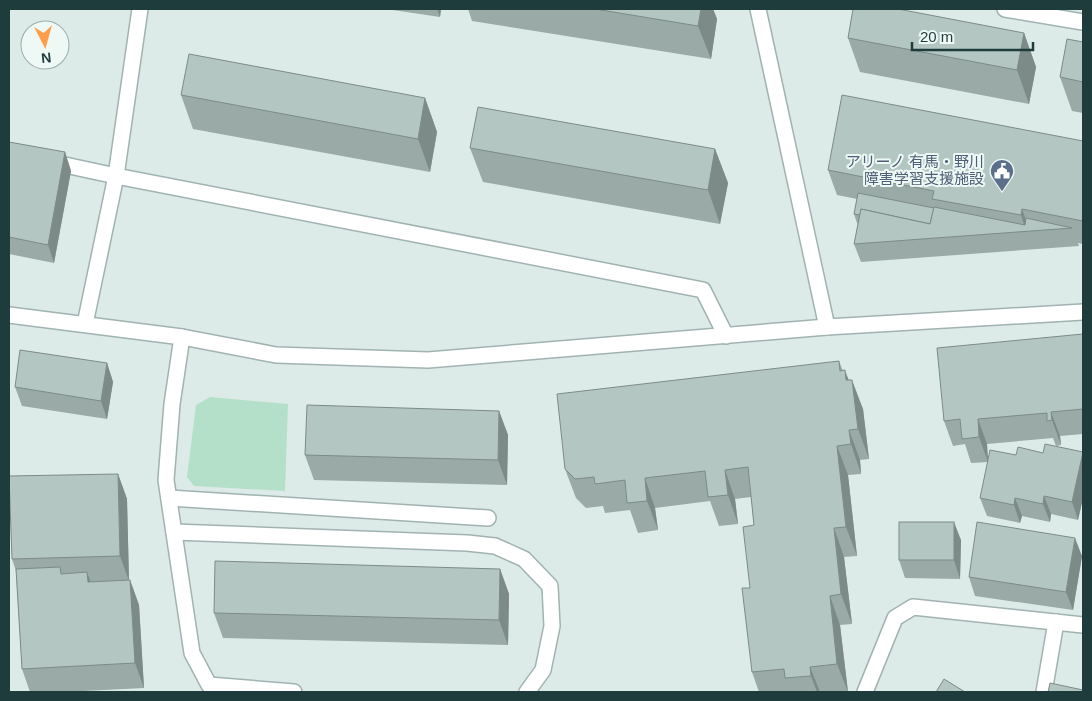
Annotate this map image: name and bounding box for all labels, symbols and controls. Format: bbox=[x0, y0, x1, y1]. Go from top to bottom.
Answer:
north arrow bbox=[20, 20, 70, 70]
scale bar bbox=[912, 20, 1033, 52]
text: 20 m bbox=[920, 28, 953, 45]
text: N bbox=[40, 49, 52, 66]
place label: アリーノ 有馬・野川 障害学習支援施設 bbox=[846, 153, 984, 187]
public building icon: アリーノ 有馬・野川 障害学習支援施設 bbox=[989, 158, 1015, 192]

